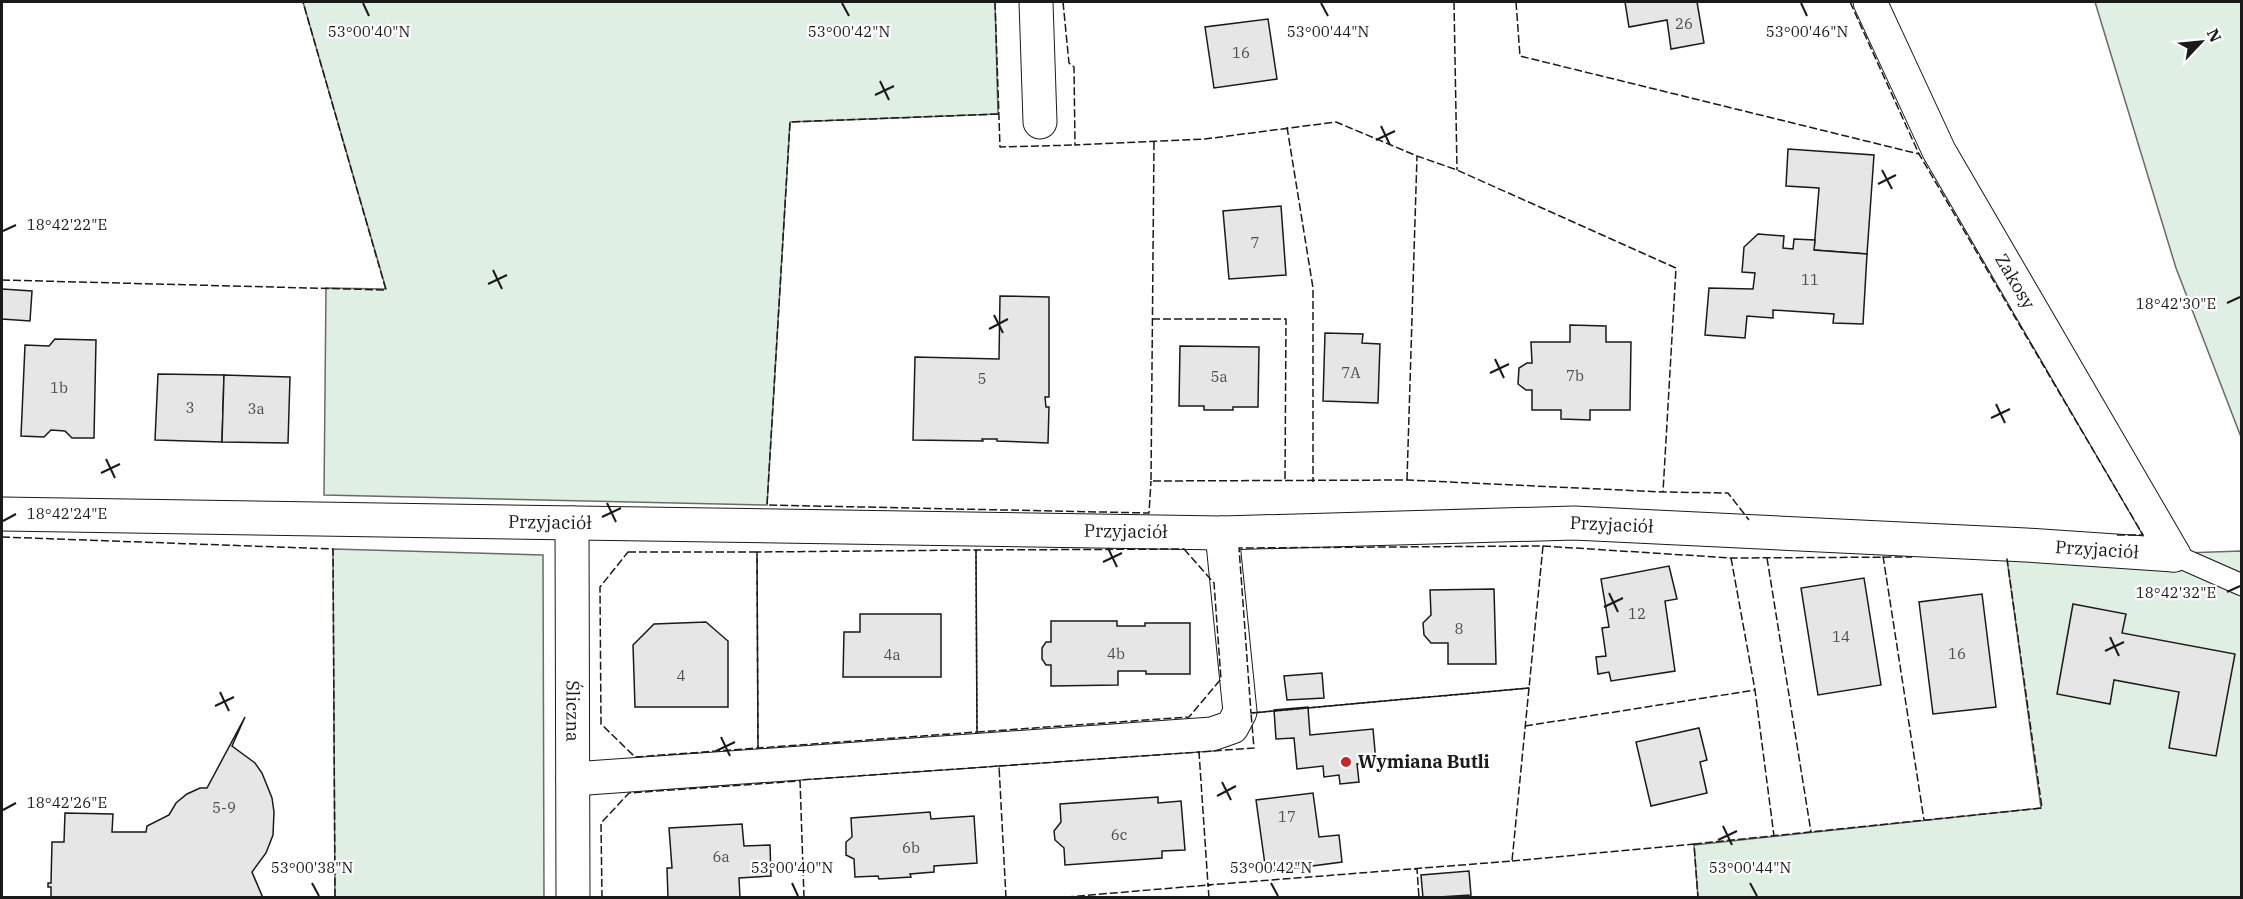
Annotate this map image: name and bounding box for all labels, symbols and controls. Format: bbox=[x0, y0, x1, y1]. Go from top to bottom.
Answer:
north arrow bbox=[2171, 12, 2231, 72]
house number: 26 bbox=[1675, 14, 1693, 33]
text: 53°00'40"N bbox=[328, 22, 410, 41]
text: 53°00'42"N bbox=[808, 22, 890, 41]
text: 53°00'44"N bbox=[1287, 22, 1369, 41]
text: 53°00'46"N bbox=[1766, 22, 1848, 41]
text: N bbox=[2203, 25, 2226, 45]
house number: 16 bbox=[1232, 43, 1250, 62]
text: 18°42'22"E bbox=[27, 215, 107, 234]
house number: 7 bbox=[1250, 233, 1260, 252]
street label: Zakosy bbox=[1990, 249, 2040, 313]
house number: 11 bbox=[1801, 270, 1819, 289]
text: 18°42'30"E bbox=[2136, 294, 2216, 313]
house number: 7A bbox=[1341, 363, 1361, 382]
house number: 7b bbox=[1566, 366, 1584, 385]
house number: 5a bbox=[1210, 367, 1228, 386]
house number: 5 bbox=[977, 369, 987, 388]
house number: 1b bbox=[50, 378, 68, 397]
house number: 3 bbox=[185, 398, 195, 417]
house number: 3a bbox=[247, 399, 265, 418]
text: 18°42'24"E bbox=[27, 504, 107, 523]
street label: Przyjaciół bbox=[508, 510, 592, 534]
street label: Przyjaciół bbox=[1569, 511, 1655, 538]
street label: Przyjaciół bbox=[1084, 519, 1168, 543]
street label: Przyjaciół bbox=[2054, 535, 2140, 564]
text: 18°42'32"E bbox=[2136, 583, 2216, 602]
house number: 12 bbox=[1628, 604, 1646, 623]
house number: 8 bbox=[1454, 619, 1464, 638]
house number: 14 bbox=[1832, 627, 1850, 646]
house number: 4b bbox=[1107, 644, 1125, 663]
house number: 16 bbox=[1948, 644, 1966, 663]
house number: 4a bbox=[883, 645, 901, 664]
house number: 4 bbox=[676, 666, 686, 685]
street label: Śliczna bbox=[561, 680, 585, 742]
place label: Wymiana Butli bbox=[1358, 750, 1490, 773]
marker: Wymiana Butli bbox=[1339, 755, 1353, 769]
text: 18°42'26"E bbox=[27, 793, 107, 812]
house number: 5-9 bbox=[212, 798, 236, 817]
house number: 17 bbox=[1278, 807, 1296, 826]
house number: 6c bbox=[1111, 825, 1128, 844]
house number: 6b bbox=[902, 838, 920, 857]
house number: 6a bbox=[712, 847, 730, 866]
text: 53°00'38"N bbox=[271, 858, 353, 877]
text: 53°00'40"N bbox=[751, 858, 833, 877]
text: 53°00'42"N bbox=[1230, 858, 1312, 877]
text: 53°00'44"N bbox=[1709, 858, 1791, 877]

